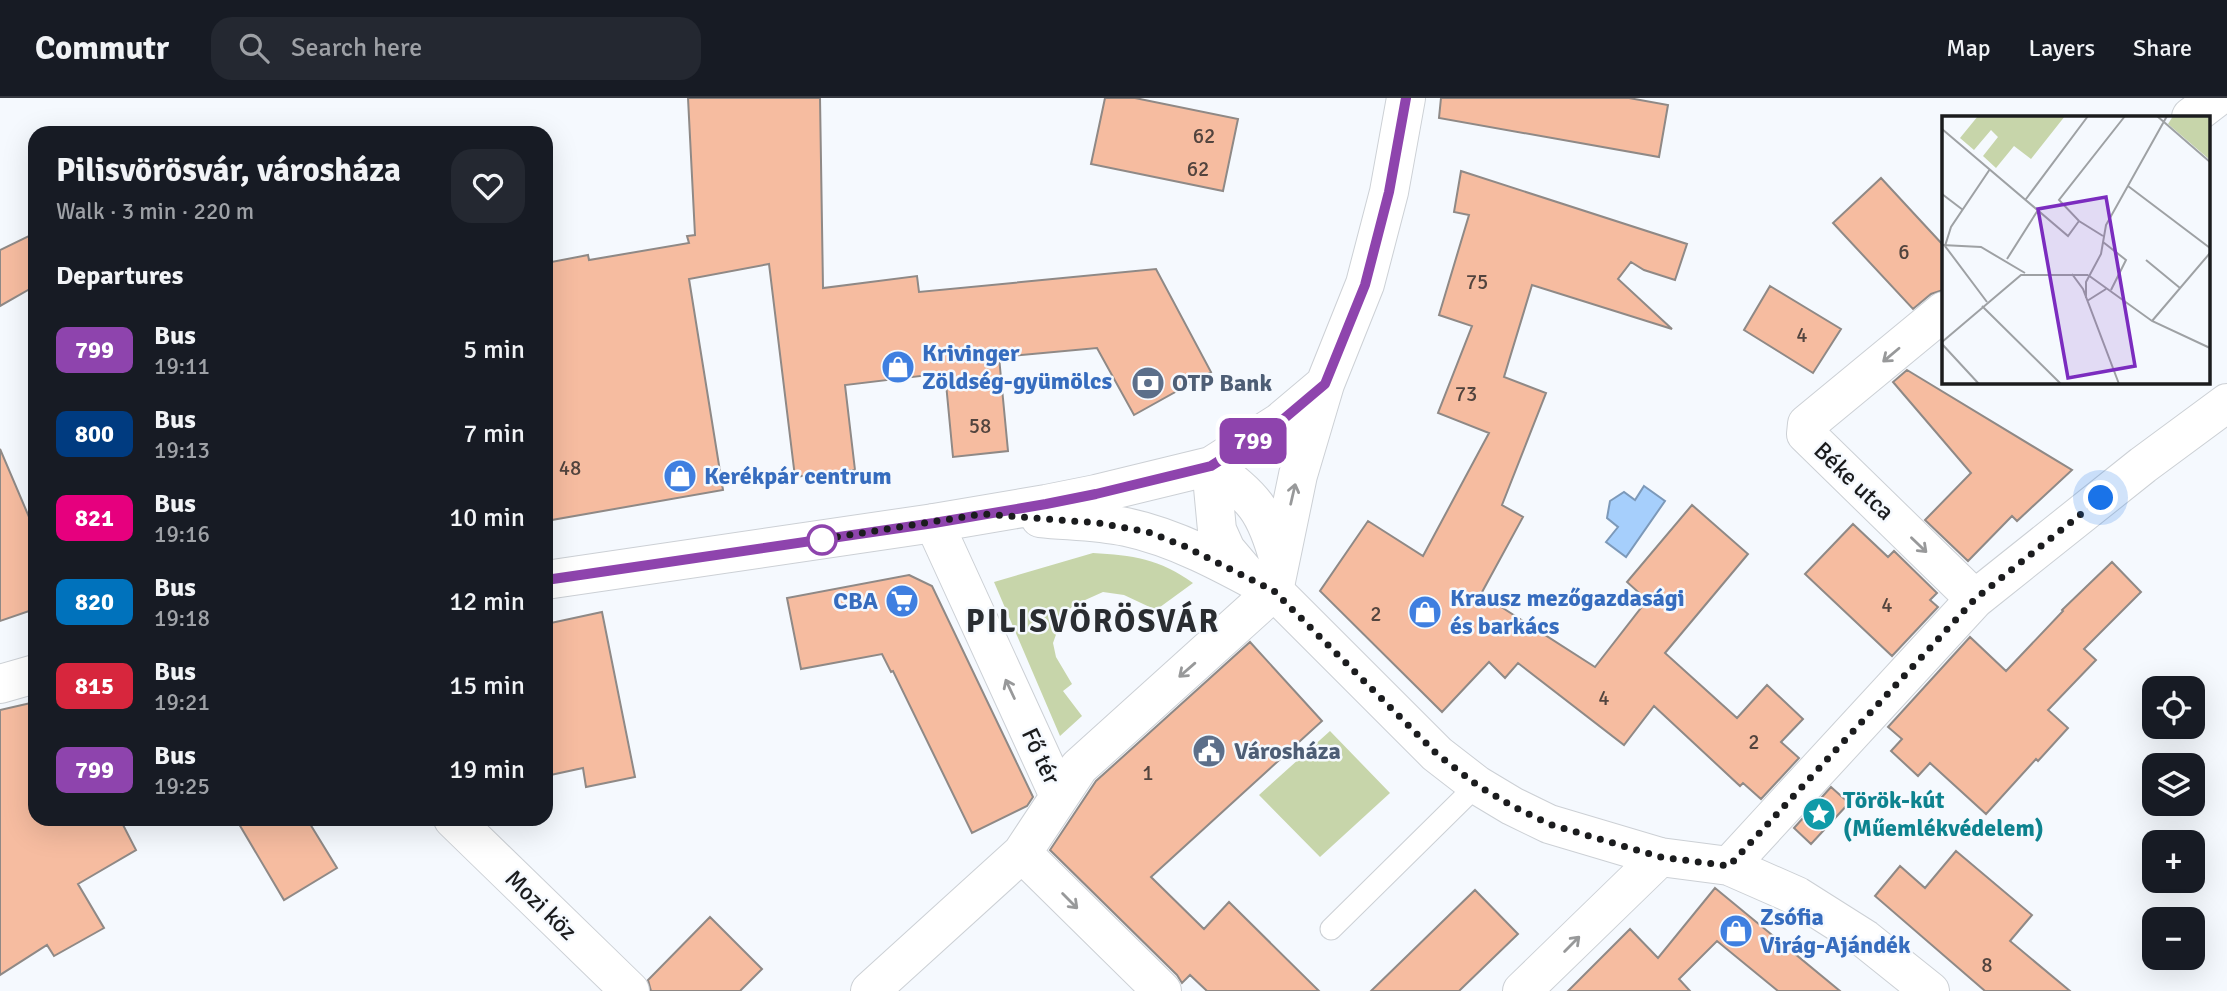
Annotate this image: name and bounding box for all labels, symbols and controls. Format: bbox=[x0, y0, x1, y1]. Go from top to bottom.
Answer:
search box bbox=[211, 17, 701, 80]
text: Commutr bbox=[35, 28, 169, 69]
icon: search bbox=[235, 29, 273, 67]
text: Search here bbox=[291, 32, 422, 64]
text: Map bbox=[1946, 33, 1991, 63]
text: Layers bbox=[2029, 33, 2095, 63]
text: Share bbox=[2133, 33, 2192, 63]
inset map bbox=[1942, 116, 2210, 383]
house number: 62 bbox=[1193, 123, 1215, 149]
button: heart bbox=[451, 149, 525, 223]
text: Pilisvörösvár, városháza bbox=[56, 150, 401, 191]
house number: 62 bbox=[1187, 156, 1209, 182]
text: Walk · 3 min · 220 m bbox=[56, 197, 254, 226]
house number: 6 bbox=[1898, 239, 1910, 265]
text: Departures bbox=[56, 260, 183, 292]
house number: 75 bbox=[1466, 269, 1488, 295]
text: Bus bbox=[154, 320, 196, 352]
house number: 4 bbox=[1796, 322, 1808, 348]
text: 5 min bbox=[463, 334, 525, 366]
text: 799 bbox=[75, 335, 114, 365]
place label: Krivinger Zöldség-gyümölcs bbox=[922, 338, 1112, 396]
one-way arrow bbox=[1882, 347, 1900, 362]
shop icon: Krivinger Zöldség-gyümölcs bbox=[879, 348, 917, 386]
text: 19:11 bbox=[154, 352, 210, 381]
bank icon: OTP Bank bbox=[1129, 364, 1167, 402]
place label: OTP Bank bbox=[1172, 368, 1272, 398]
house number: 73 bbox=[1455, 381, 1477, 407]
text: Bus bbox=[154, 404, 196, 436]
house number: 58 bbox=[969, 413, 991, 439]
text: 7 min bbox=[463, 418, 525, 450]
line badge: 799 bbox=[1213, 418, 1293, 464]
text: 800 bbox=[75, 419, 114, 449]
text: 799 bbox=[1234, 426, 1272, 456]
street label: Béke utca bbox=[1808, 435, 1900, 527]
text: 19:13 bbox=[154, 436, 210, 465]
house number: 48 bbox=[559, 455, 581, 481]
shop icon: Kerékpár centrum bbox=[661, 457, 699, 495]
place label: Kerékpár centrum bbox=[704, 461, 892, 491]
your location bbox=[2083, 480, 2118, 515]
one-way arrow bbox=[1287, 483, 1300, 506]
text: Bus bbox=[154, 488, 196, 520]
text: 10 min bbox=[449, 502, 525, 534]
text: 821 bbox=[75, 503, 114, 533]
text: 19:16 bbox=[154, 520, 210, 549]
unlabelled marker bbox=[807, 525, 837, 555]
one-way arrow bbox=[1910, 536, 1927, 553]
text: Bus bbox=[154, 572, 196, 604]
supermarket icon: CBA bbox=[883, 582, 921, 620]
place label: Krausz mezőgazdasági és barkács bbox=[1450, 583, 1685, 641]
text: 12 min bbox=[449, 586, 525, 618]
place label: CBA bbox=[833, 586, 879, 616]
text: 820 bbox=[75, 587, 114, 617]
house number: 4 bbox=[1881, 592, 1893, 618]
shop icon: Krausz mezőgazdasági és barkács bbox=[1406, 593, 1444, 631]
district label: PILISVÖRÖSVÁR bbox=[966, 600, 1220, 641]
house number: 2 bbox=[1370, 601, 1382, 627]
text: 19:18 bbox=[154, 604, 210, 633]
text: Bus bbox=[154, 656, 196, 688]
one-way arrow bbox=[1178, 662, 1196, 678]
text: 15 min bbox=[449, 670, 525, 702]
text: 815 bbox=[75, 671, 114, 701]
map controls bbox=[2142, 676, 2205, 970]
button: locate bbox=[2142, 676, 2205, 739]
one-way arrow bbox=[1003, 679, 1016, 700]
house number: 4 bbox=[1598, 685, 1610, 711]
text: 19:21 bbox=[154, 688, 210, 717]
street label: Fő tér bbox=[1015, 723, 1067, 789]
house number: 2 bbox=[1748, 729, 1760, 755]
public building icon: Városháza bbox=[1190, 732, 1228, 770]
place label: Városháza bbox=[1234, 736, 1341, 766]
text: Bus bbox=[154, 740, 196, 772]
button: layers bbox=[2142, 753, 2205, 816]
text: 19 min bbox=[449, 754, 525, 786]
text: 799 bbox=[75, 755, 114, 785]
house number: 1 bbox=[1142, 760, 1154, 786]
text: 19:25 bbox=[154, 772, 210, 801]
place label: Török-kút (Műemlékvédelem) bbox=[1843, 785, 2044, 843]
place icon: Török-kút (Műemlékvédelem) bbox=[1800, 795, 1838, 833]
button: + bbox=[2142, 830, 2205, 893]
street label: Mozi köz bbox=[499, 864, 583, 946]
one-way arrow bbox=[1062, 892, 1079, 909]
place label: Zsófia Virág-Ajándék bbox=[1760, 902, 1911, 960]
button: − bbox=[2142, 907, 2205, 970]
shop icon: Zsófia Virág-Ajándék bbox=[1717, 912, 1755, 950]
one-way arrow bbox=[1563, 936, 1580, 953]
house number: 8 bbox=[1981, 952, 1993, 978]

